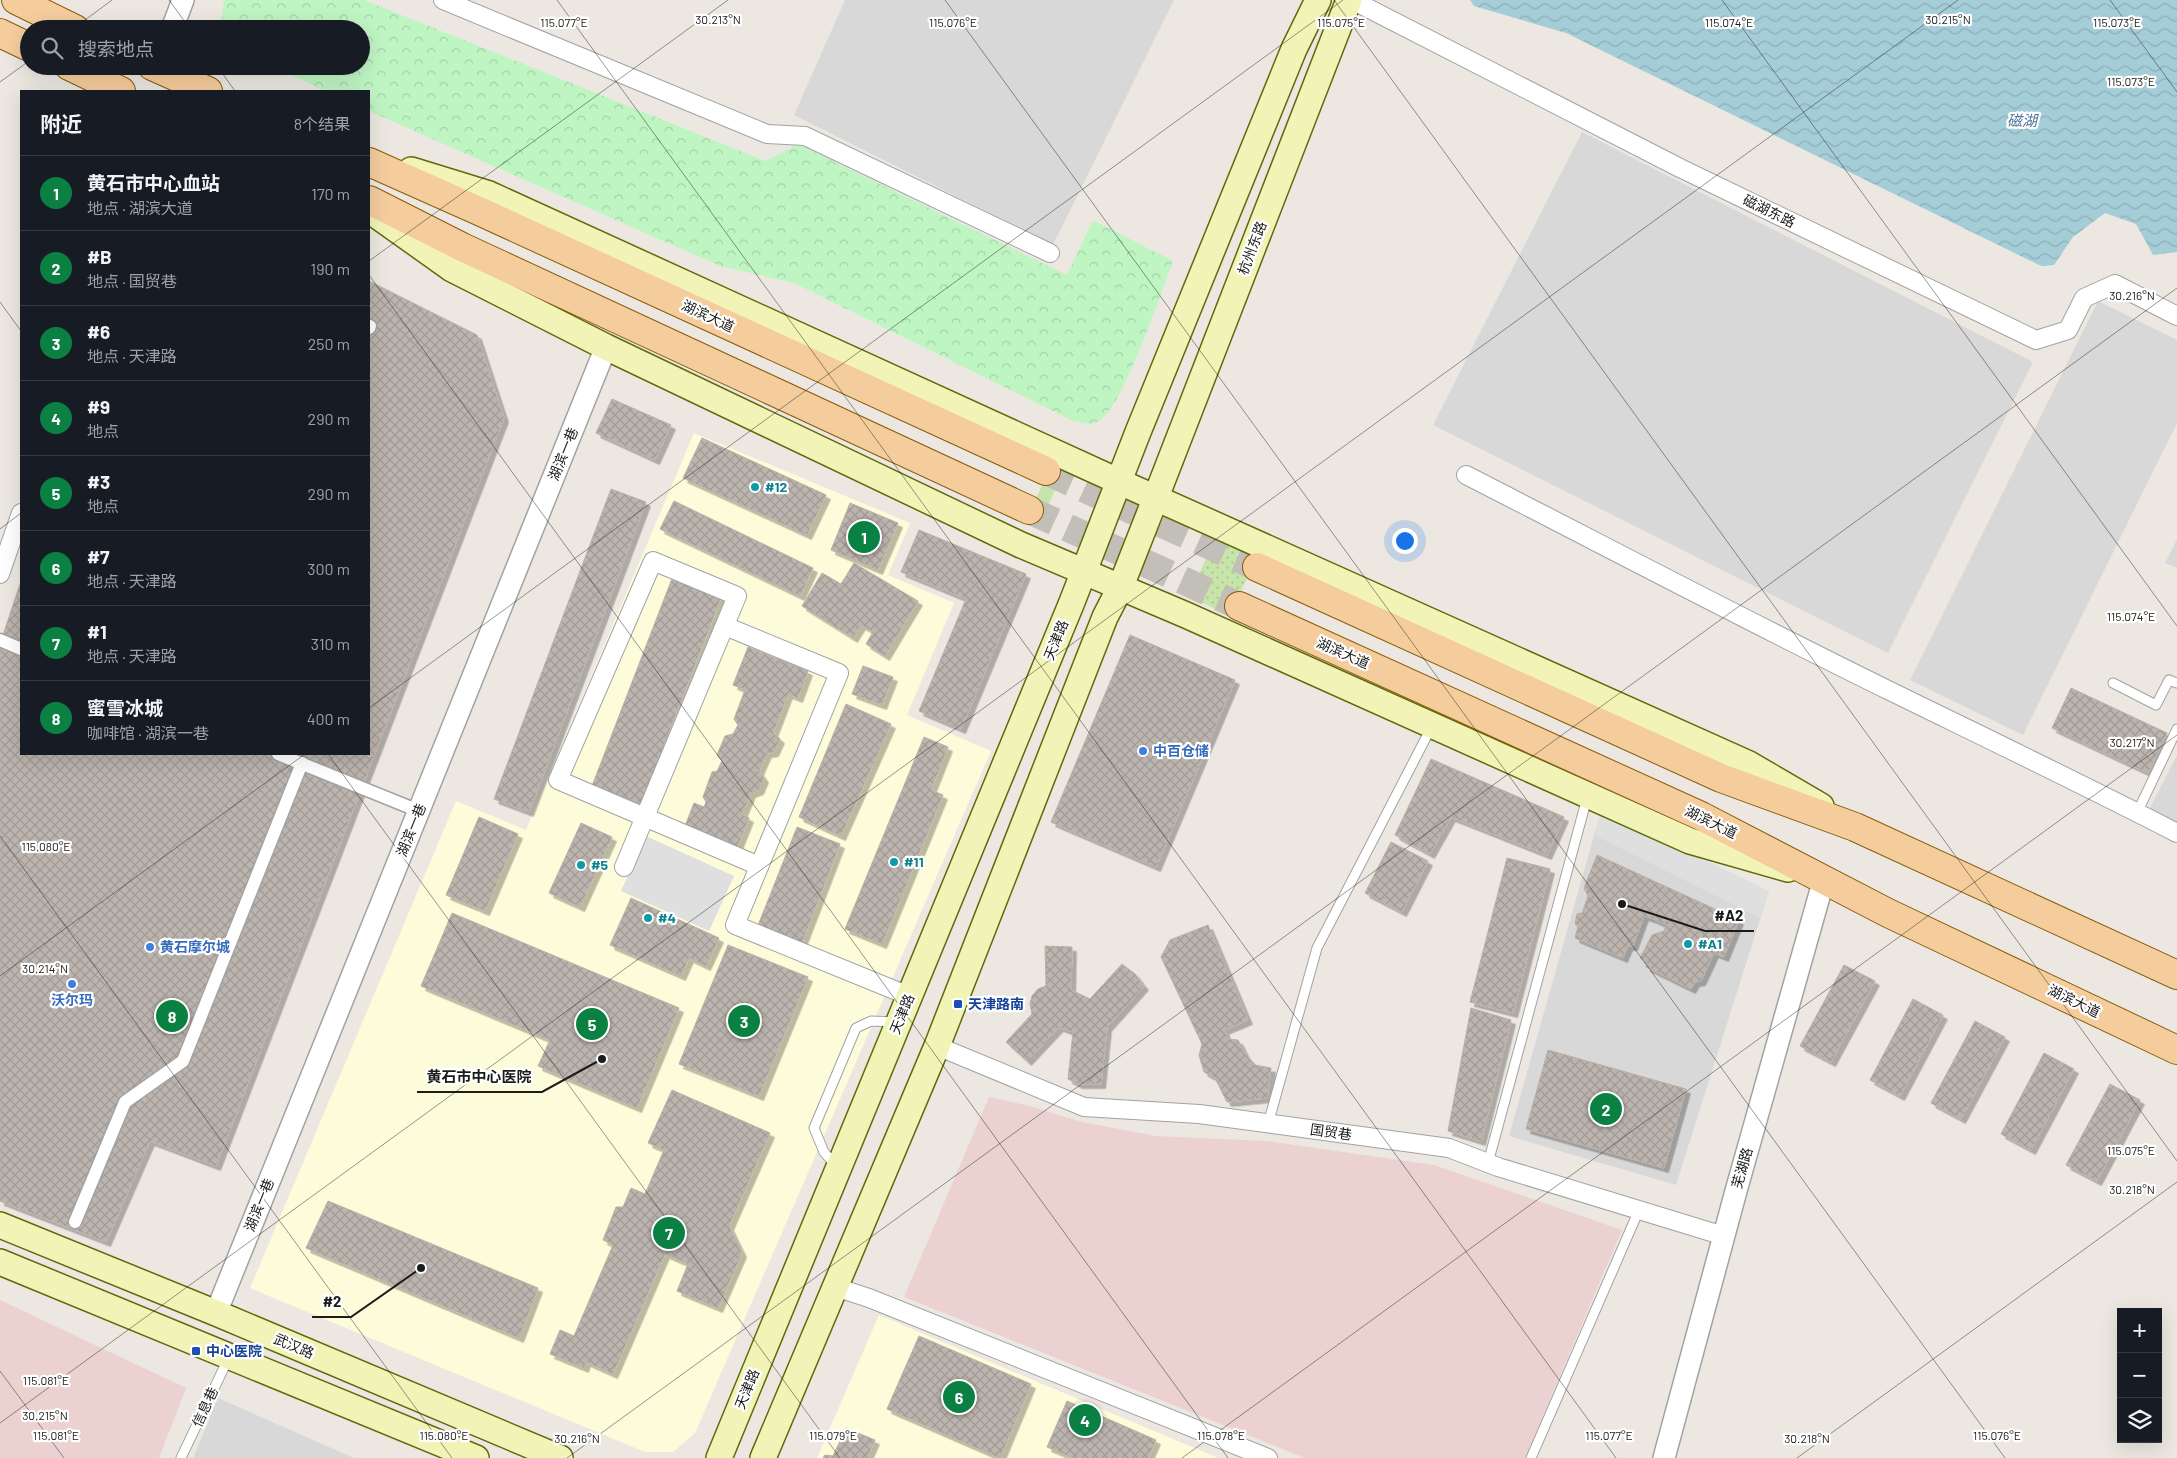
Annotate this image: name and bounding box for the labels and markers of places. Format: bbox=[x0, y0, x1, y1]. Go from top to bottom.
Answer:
place label: #12 bbox=[765, 478, 788, 495]
marker: #12 bbox=[749, 481, 761, 493]
pin: 1 bbox=[848, 518, 880, 556]
place label: 中百仓储 bbox=[1153, 742, 1209, 759]
marker: 中百仓储 bbox=[1137, 745, 1149, 757]
place label: #11 bbox=[904, 853, 924, 870]
place label: #5 bbox=[591, 856, 609, 873]
marker: #11 bbox=[888, 856, 900, 868]
marker: #5 bbox=[575, 859, 587, 871]
callout: #A2 bbox=[1705, 901, 1754, 931]
place label: #4 bbox=[658, 909, 676, 926]
marker: #4 bbox=[642, 912, 654, 924]
place label: #A1 bbox=[1698, 935, 1722, 952]
place label: 黄石摩尔城 bbox=[160, 938, 230, 955]
marker: #A1 bbox=[1682, 938, 1694, 950]
marker: 黄石摩尔城 bbox=[144, 941, 156, 953]
marker: 沃尔玛 bbox=[66, 978, 78, 990]
place label: 沃尔玛 bbox=[51, 991, 93, 1008]
place label: 天津路南 bbox=[968, 995, 1024, 1012]
pin: 8 bbox=[156, 997, 188, 1035]
marker: 天津路南 bbox=[952, 998, 964, 1010]
pin: 3 bbox=[728, 1002, 760, 1040]
pin: 5 bbox=[576, 1005, 608, 1043]
callout: 黄石市中心医院 bbox=[417, 1062, 542, 1092]
pin: 2 bbox=[1590, 1090, 1622, 1128]
pin: 7 bbox=[653, 1214, 685, 1252]
callout: #2 bbox=[312, 1287, 351, 1317]
place label: 中心医院 bbox=[206, 1342, 262, 1359]
marker: 中心医院 bbox=[190, 1345, 202, 1357]
pin: 6 bbox=[943, 1378, 975, 1416]
pin: 4 bbox=[1069, 1401, 1101, 1439]

